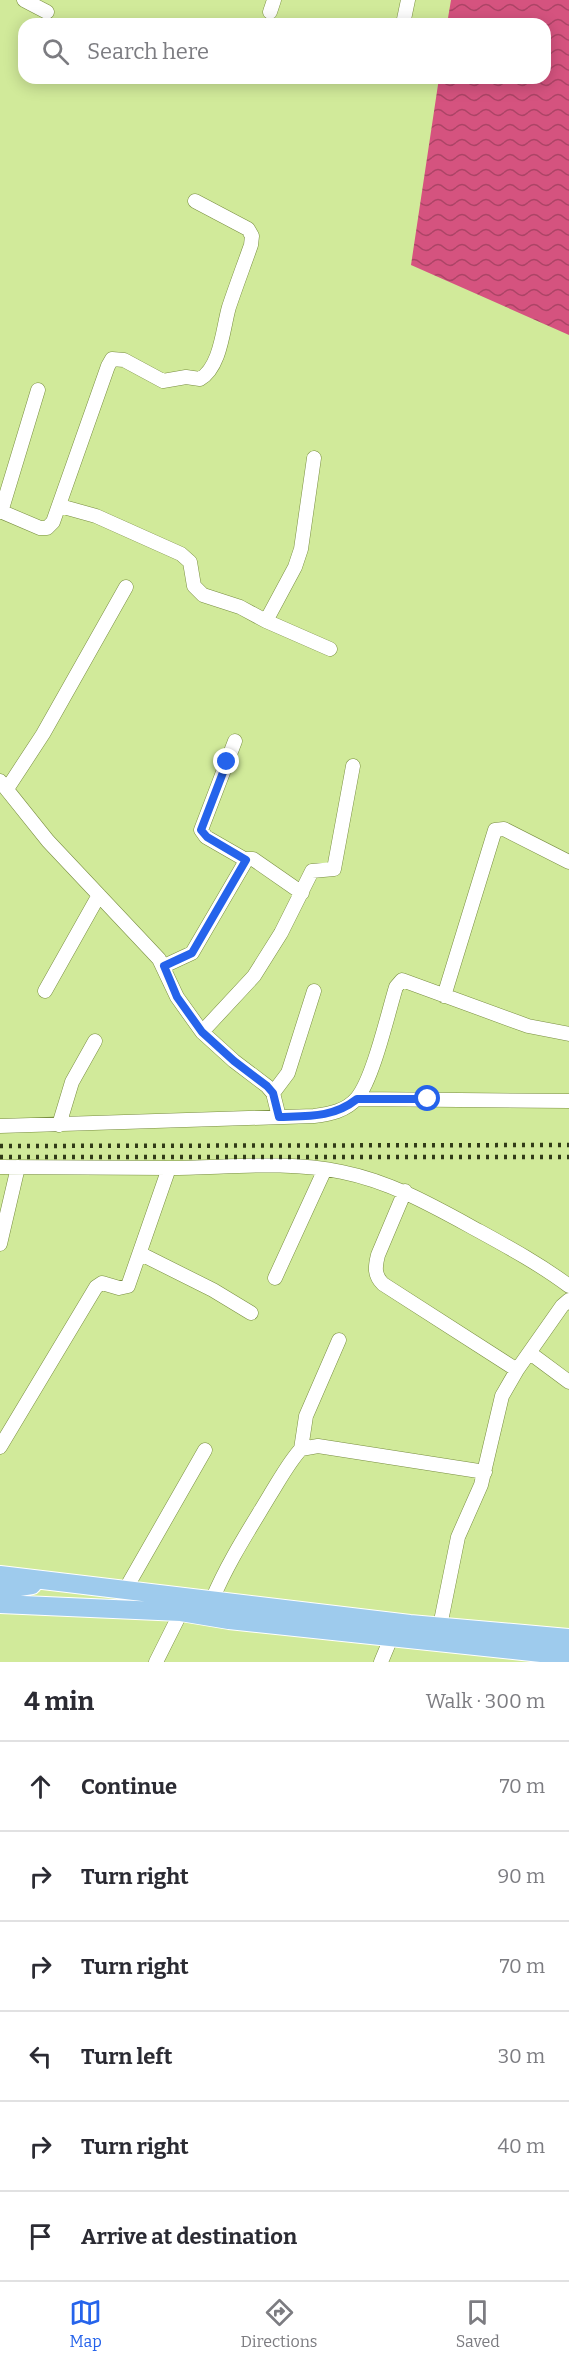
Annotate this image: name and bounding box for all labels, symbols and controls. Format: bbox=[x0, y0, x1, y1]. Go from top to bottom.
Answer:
search box bbox=[18, 18, 551, 84]
icon: search bbox=[39, 35, 72, 68]
text: Search here bbox=[87, 38, 209, 65]
route end bbox=[213, 748, 239, 774]
route start bbox=[414, 1085, 440, 1111]
text: 4 min bbox=[24, 1686, 94, 1717]
text: Walk · 300 m bbox=[426, 1689, 545, 1713]
icon: ahead bbox=[24, 1770, 57, 1803]
text: Continue bbox=[81, 1773, 177, 1800]
text: 70 m bbox=[499, 1774, 545, 1798]
icon: right bbox=[24, 1860, 57, 1893]
text: Turn right bbox=[81, 1863, 189, 1890]
text: 90 m bbox=[497, 1864, 545, 1888]
icon: right bbox=[24, 1950, 57, 1983]
text: Turn right bbox=[81, 1953, 189, 1980]
text: 70 m bbox=[499, 1954, 545, 1978]
icon: left bbox=[24, 2040, 57, 2073]
text: Turn left bbox=[81, 2043, 173, 2070]
text: 30 m bbox=[498, 2044, 545, 2068]
icon: right bbox=[24, 2130, 57, 2163]
text: Turn right bbox=[81, 2133, 189, 2160]
text: 40 m bbox=[497, 2134, 545, 2158]
icon: arrive bbox=[24, 2220, 57, 2253]
text: Arrive at destination bbox=[81, 2223, 297, 2250]
tab: Map bbox=[69, 2296, 102, 2351]
tab: Directions bbox=[241, 2296, 318, 2351]
tab: Saved bbox=[456, 2296, 500, 2351]

